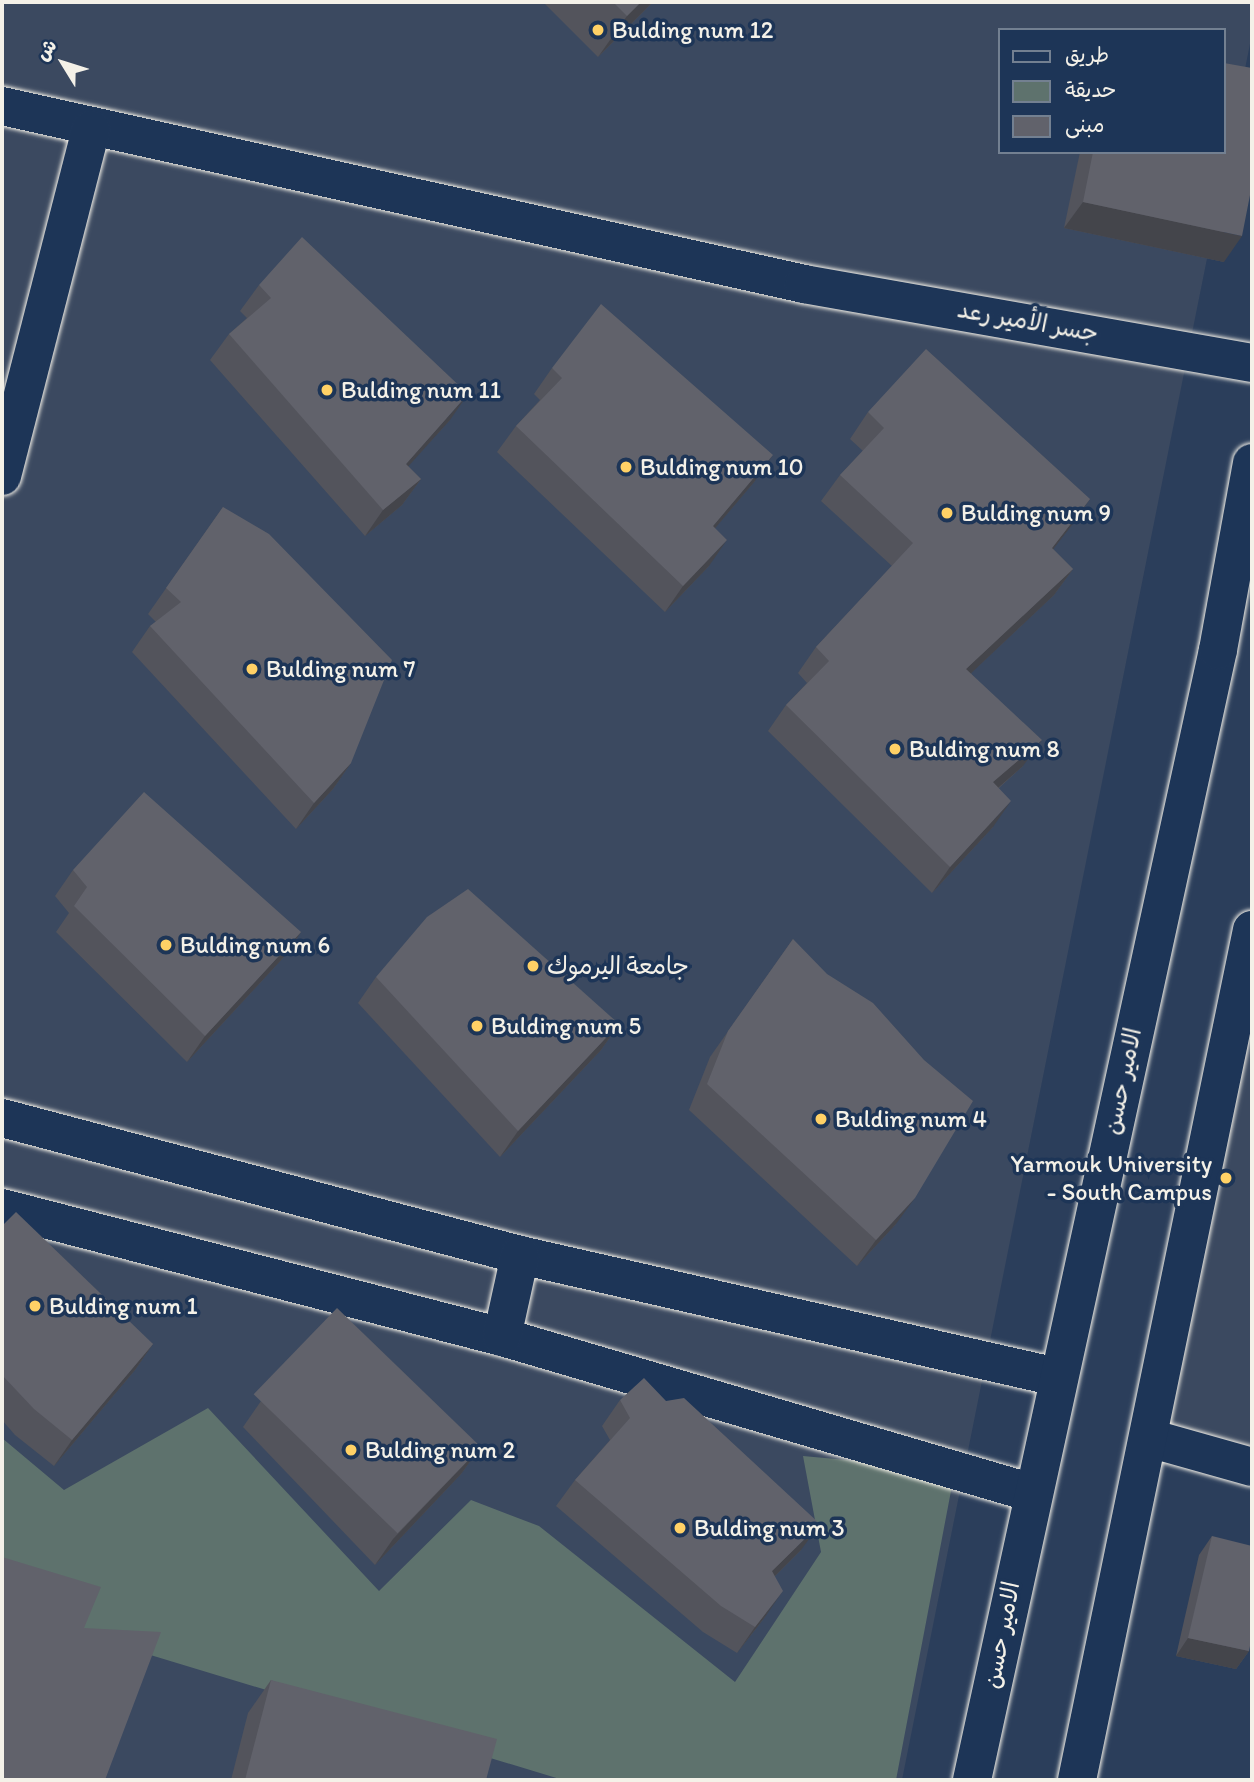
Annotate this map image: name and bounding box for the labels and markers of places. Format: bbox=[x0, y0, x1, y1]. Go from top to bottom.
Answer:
place label: Bulding num 12 bbox=[612, 16, 773, 44]
marker: Bulding num 12 bbox=[590, 22, 606, 38]
place label: Bulding num 11 bbox=[341, 376, 501, 404]
marker: Bulding num 11 bbox=[319, 382, 335, 398]
place label: Bulding num 10 bbox=[640, 453, 803, 481]
marker: Bulding num 10 bbox=[618, 459, 634, 475]
place label: Bulding num 9 bbox=[961, 499, 1111, 527]
marker: Bulding num 9 bbox=[939, 505, 955, 521]
place label: Bulding num 7 bbox=[266, 655, 415, 683]
marker: Bulding num 7 bbox=[244, 661, 260, 677]
place label: Bulding num 8 bbox=[909, 735, 1060, 763]
marker: Bulding num 8 bbox=[887, 741, 903, 757]
place label: Bulding num 6 bbox=[180, 931, 330, 959]
marker: Bulding num 6 bbox=[158, 937, 174, 953]
place label: جامعة اليرموك bbox=[547, 952, 689, 980]
marker: جامعة اليرموك bbox=[525, 958, 541, 974]
place label: Bulding num 5 bbox=[491, 1012, 641, 1040]
marker: Bulding num 5 bbox=[469, 1018, 485, 1034]
place label: Bulding num 4 bbox=[835, 1105, 987, 1133]
marker: Bulding num 4 bbox=[813, 1111, 829, 1127]
place label: Yarmouk University - South Campus bbox=[1011, 1150, 1212, 1206]
marker: Yarmouk University - South Campus bbox=[1218, 1170, 1234, 1186]
place label: Bulding num 1 bbox=[49, 1292, 198, 1320]
marker: Bulding num 1 bbox=[27, 1298, 43, 1314]
place label: Bulding num 2 bbox=[365, 1436, 515, 1464]
marker: Bulding num 2 bbox=[343, 1442, 359, 1458]
place label: Bulding num 3 bbox=[694, 1514, 845, 1542]
marker: Bulding num 3 bbox=[672, 1520, 688, 1536]

